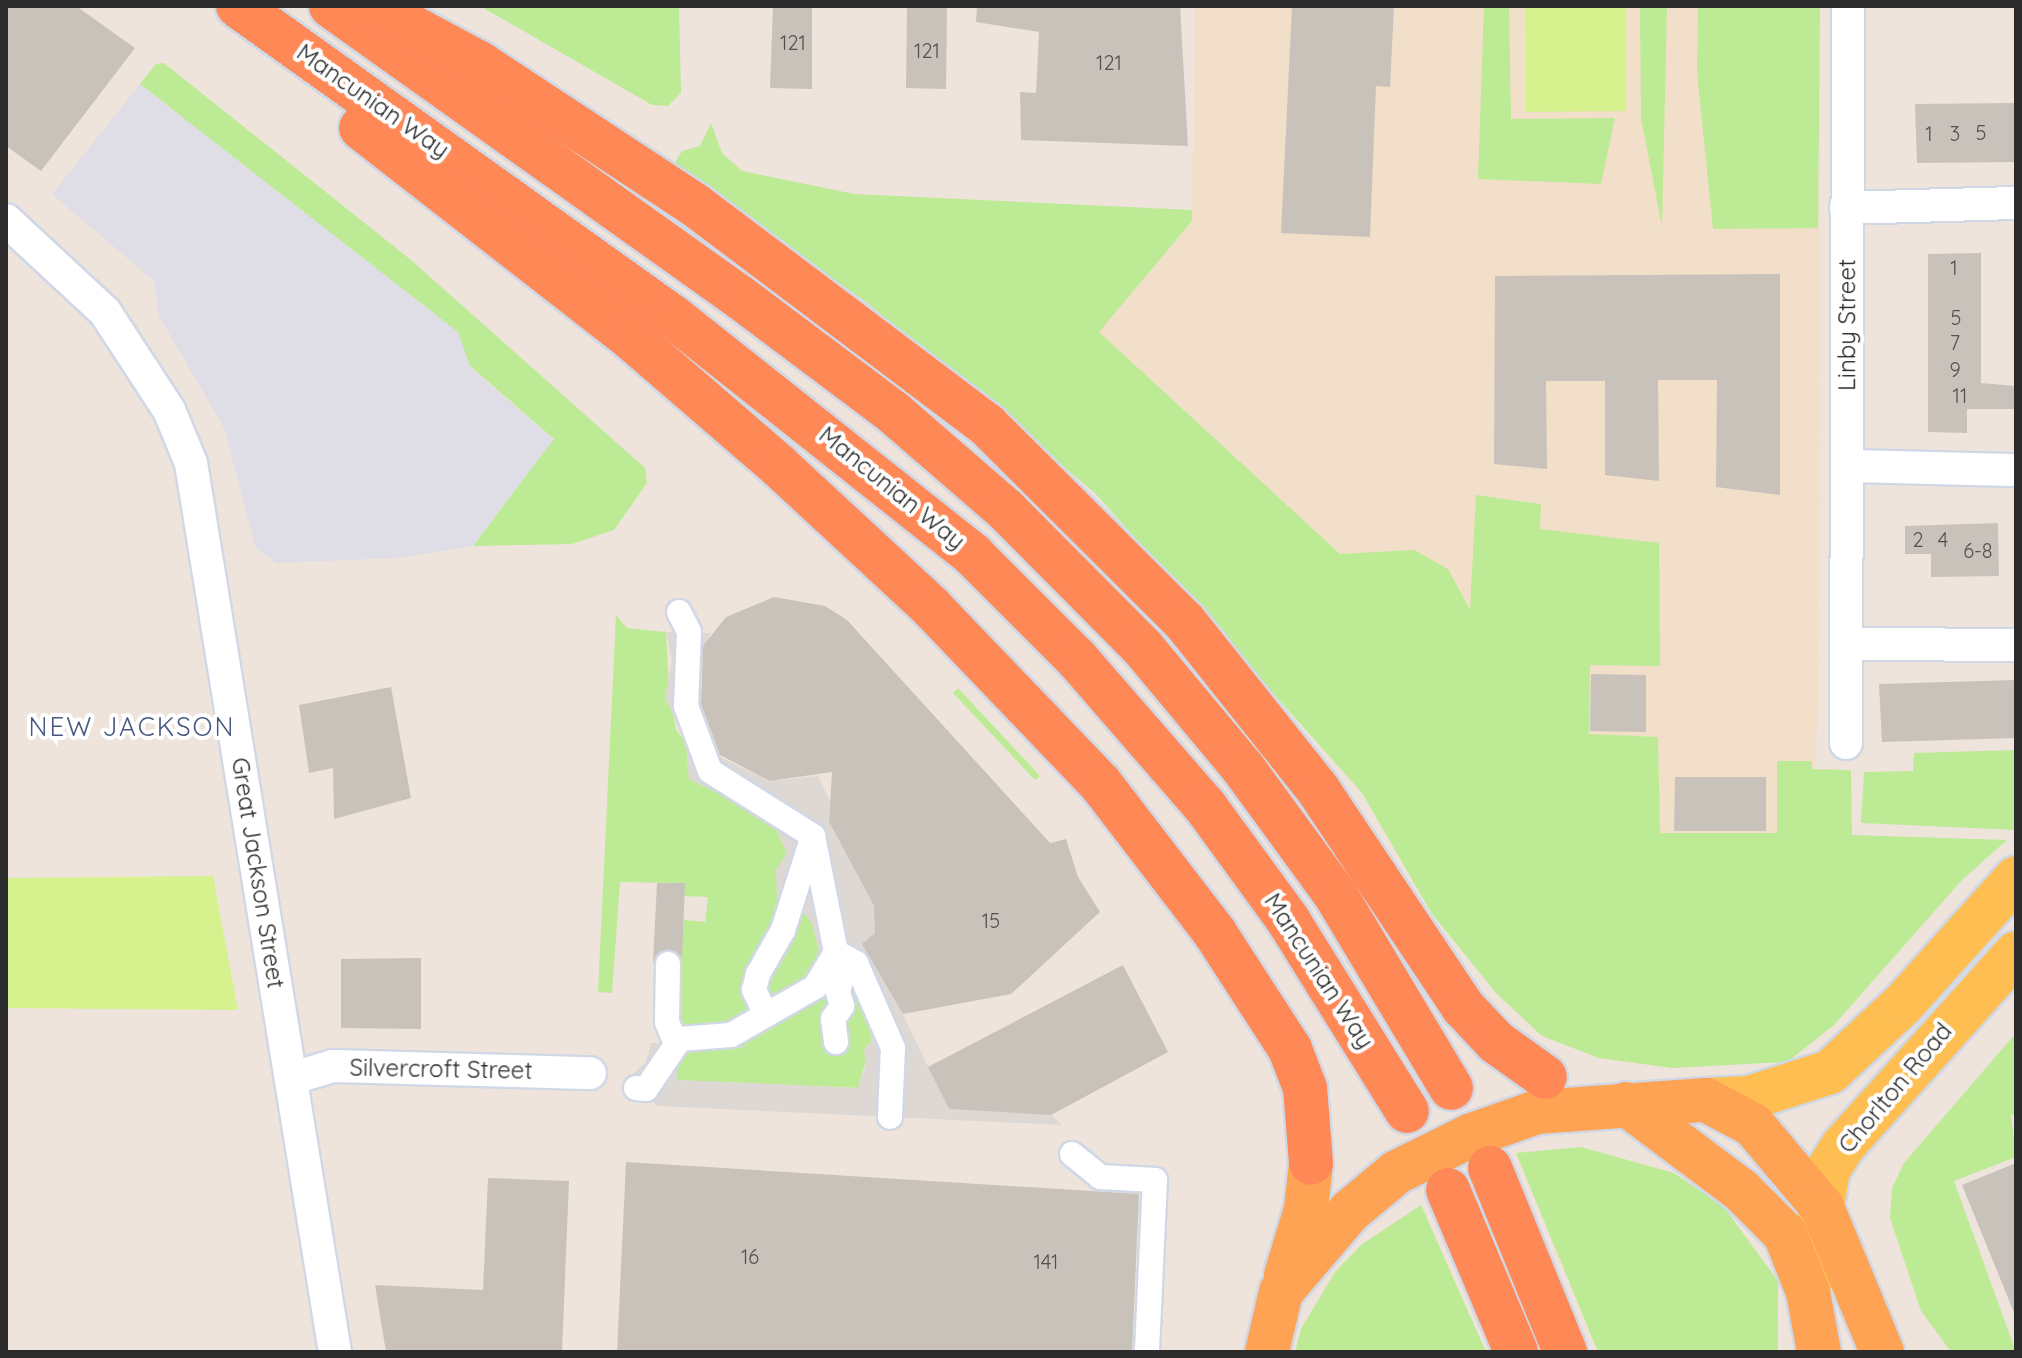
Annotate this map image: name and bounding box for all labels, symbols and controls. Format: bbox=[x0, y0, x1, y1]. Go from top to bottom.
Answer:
house number: 121 bbox=[780, 30, 806, 54]
street label: Mancunian Way bbox=[291, 38, 455, 164]
house number: 121 bbox=[914, 38, 940, 62]
house number: 121 bbox=[1096, 50, 1122, 74]
house number: 5 bbox=[1976, 120, 1986, 144]
house number: 1 bbox=[1925, 121, 1933, 145]
house number: 3 bbox=[1950, 121, 1960, 145]
house number: 1 bbox=[1950, 255, 1958, 279]
street label: Linby Street bbox=[1833, 259, 1861, 391]
house number: 5 bbox=[1951, 305, 1961, 329]
house number: 7 bbox=[1950, 330, 1960, 354]
house number: 9 bbox=[1949, 357, 1961, 381]
house number: 11 bbox=[1953, 383, 1967, 407]
street label: Mancunian Way bbox=[813, 420, 971, 556]
house number: 2 bbox=[1912, 527, 1924, 551]
house number: 4 bbox=[1938, 527, 1948, 551]
house number: 6-8 bbox=[1963, 538, 1993, 562]
district label: NEW JACKSON bbox=[29, 711, 235, 743]
street label: Great Jackson Street bbox=[226, 755, 290, 991]
street label: Mancunian Way bbox=[1258, 888, 1380, 1054]
house number: 15 bbox=[982, 908, 1000, 932]
street label: Chorlton Road bbox=[1832, 1017, 1958, 1159]
street label: Silvercroft Street bbox=[349, 1053, 533, 1085]
house number: 16 bbox=[741, 1244, 759, 1268]
house number: 141 bbox=[1034, 1249, 1058, 1273]

